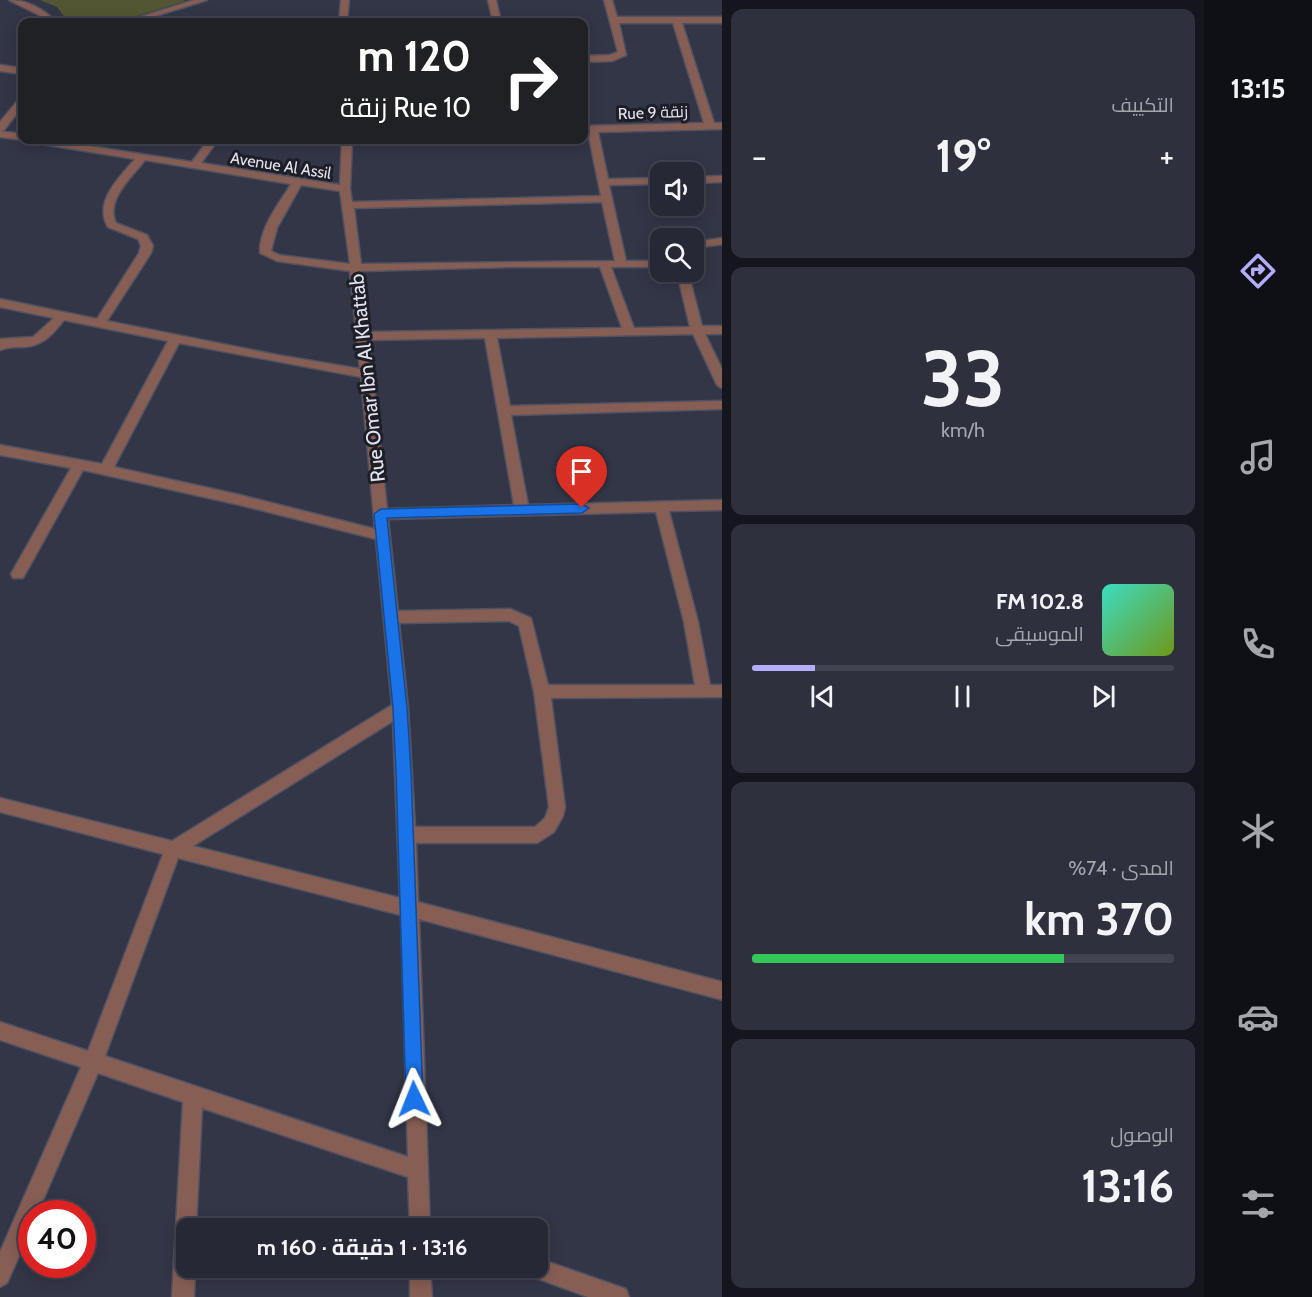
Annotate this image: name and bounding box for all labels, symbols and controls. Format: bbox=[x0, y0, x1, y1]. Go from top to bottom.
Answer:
text: 120 m bbox=[358, 30, 471, 82]
icon: right bbox=[492, 42, 570, 120]
text: 13:15 bbox=[1231, 72, 1286, 105]
text: Rue 10 زنقة bbox=[340, 91, 471, 124]
text: التكييف bbox=[1111, 93, 1174, 117]
street label: Rue 9 زنقة bbox=[618, 102, 688, 123]
text: 19° bbox=[936, 129, 990, 183]
text: − bbox=[752, 136, 767, 176]
text: + bbox=[1159, 136, 1174, 176]
street label: Avenue Al Assil bbox=[229, 148, 333, 183]
map controls bbox=[650, 162, 704, 282]
button: sound bbox=[650, 162, 704, 216]
button: search bbox=[650, 228, 704, 282]
icon: directions bbox=[1237, 250, 1279, 292]
street label: Rue Omar Ibn Al Khattab bbox=[344, 273, 390, 483]
text: 33 bbox=[921, 331, 1005, 426]
text: km/h bbox=[941, 418, 985, 442]
icon: music bbox=[1237, 436, 1279, 478]
pin bbox=[556, 446, 607, 508]
icon: arrive bbox=[565, 455, 598, 488]
text: 102.8 FM bbox=[996, 588, 1084, 615]
text: الموسيقى bbox=[995, 622, 1084, 646]
icon: phone bbox=[1237, 623, 1279, 665]
icon: previous bbox=[806, 680, 839, 713]
icon: pause bbox=[946, 680, 979, 713]
icon: next bbox=[1087, 680, 1120, 713]
icon: climate bbox=[1237, 810, 1279, 852]
text: المدى · 74% bbox=[1068, 856, 1174, 880]
text: 370 km bbox=[1024, 892, 1174, 946]
icon: car bbox=[1237, 996, 1279, 1038]
position arrow bbox=[382, 1067, 446, 1131]
text: الوصول bbox=[1110, 1123, 1174, 1147]
text: 13:16 bbox=[1081, 1159, 1174, 1213]
icon: filters bbox=[1237, 1183, 1279, 1225]
speed limit sign: 40 bbox=[18, 1200, 96, 1278]
text: 13:16 · 1 دقيقة · 160 m bbox=[257, 1234, 467, 1261]

